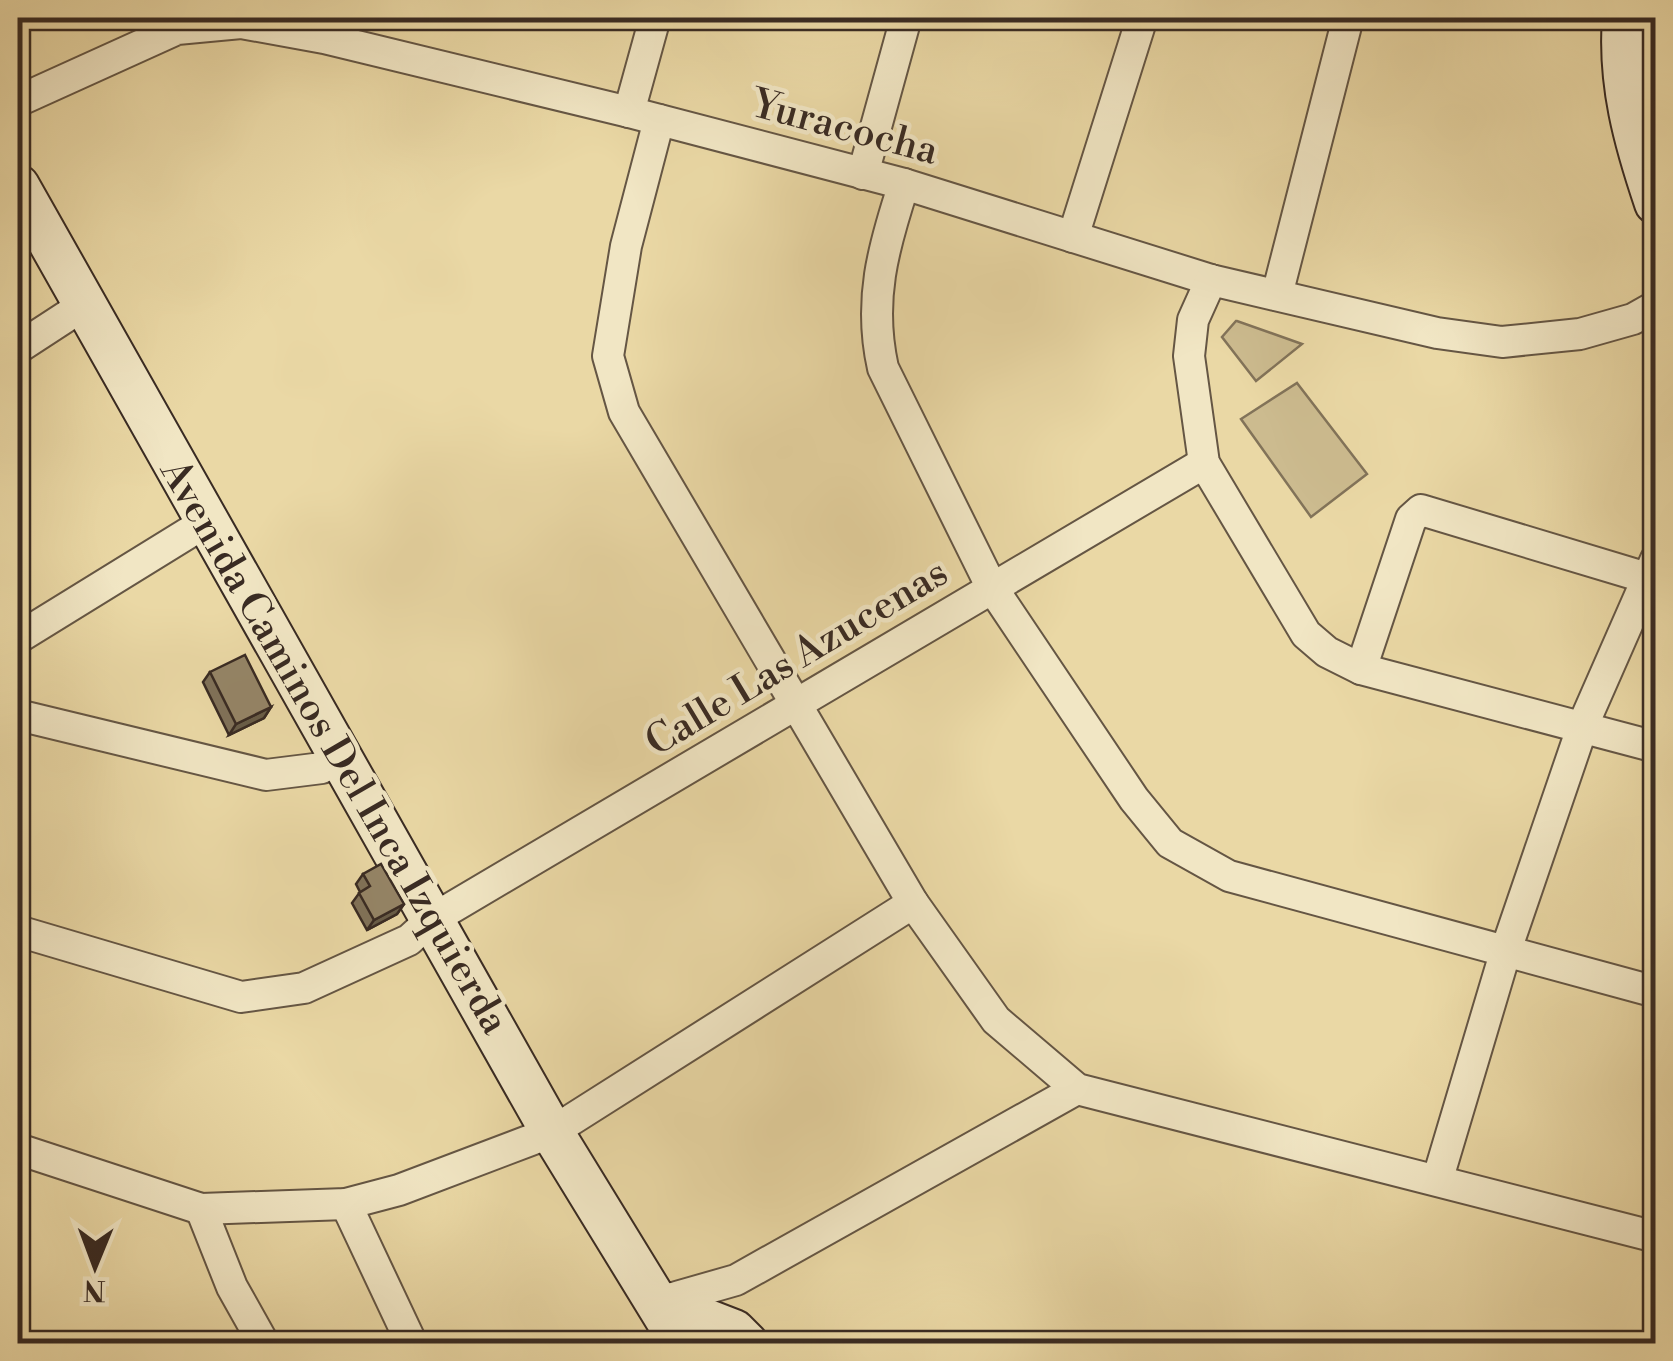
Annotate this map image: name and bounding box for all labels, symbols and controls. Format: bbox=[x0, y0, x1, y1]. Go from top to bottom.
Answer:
street label: Yuracocha bbox=[745, 79, 944, 177]
street label: Avenida Caminos Del Inca Izquierda bbox=[148, 450, 520, 1044]
street label: Calle Las Azucenas bbox=[637, 548, 957, 768]
north arrow bbox=[45, 1216, 145, 1316]
text: N bbox=[83, 1272, 106, 1307]

